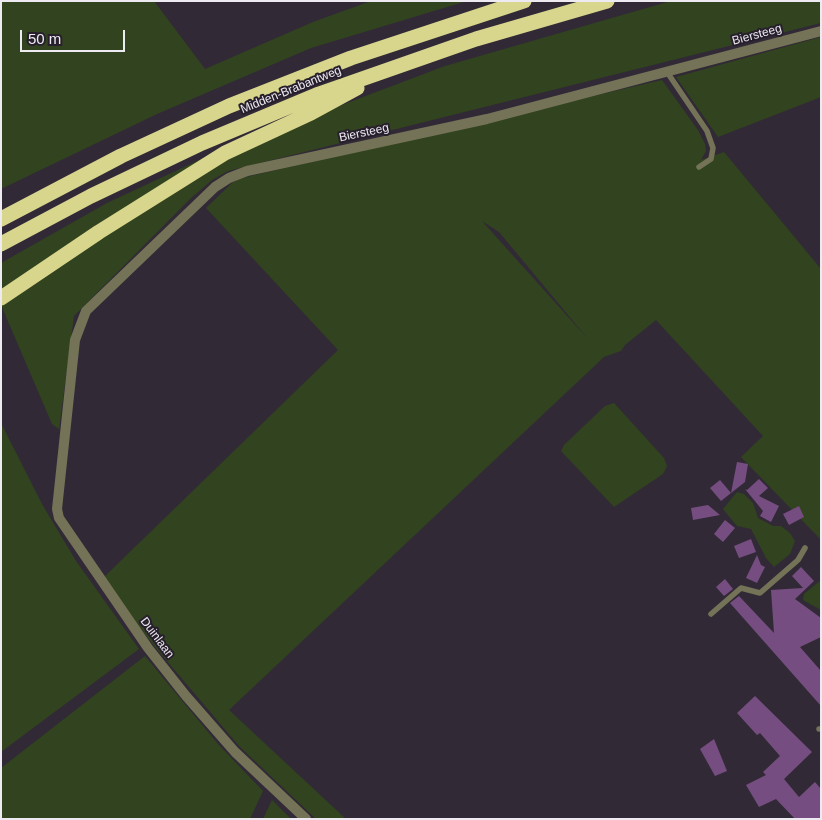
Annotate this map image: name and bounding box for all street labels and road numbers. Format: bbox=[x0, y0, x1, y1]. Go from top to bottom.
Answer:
street label: Biersteeg bbox=[731, 21, 783, 49]
street label: Midden-Brabantweg bbox=[239, 63, 343, 117]
street label: Biersteeg bbox=[338, 121, 390, 145]
street label: Duinlaan bbox=[137, 615, 177, 661]

